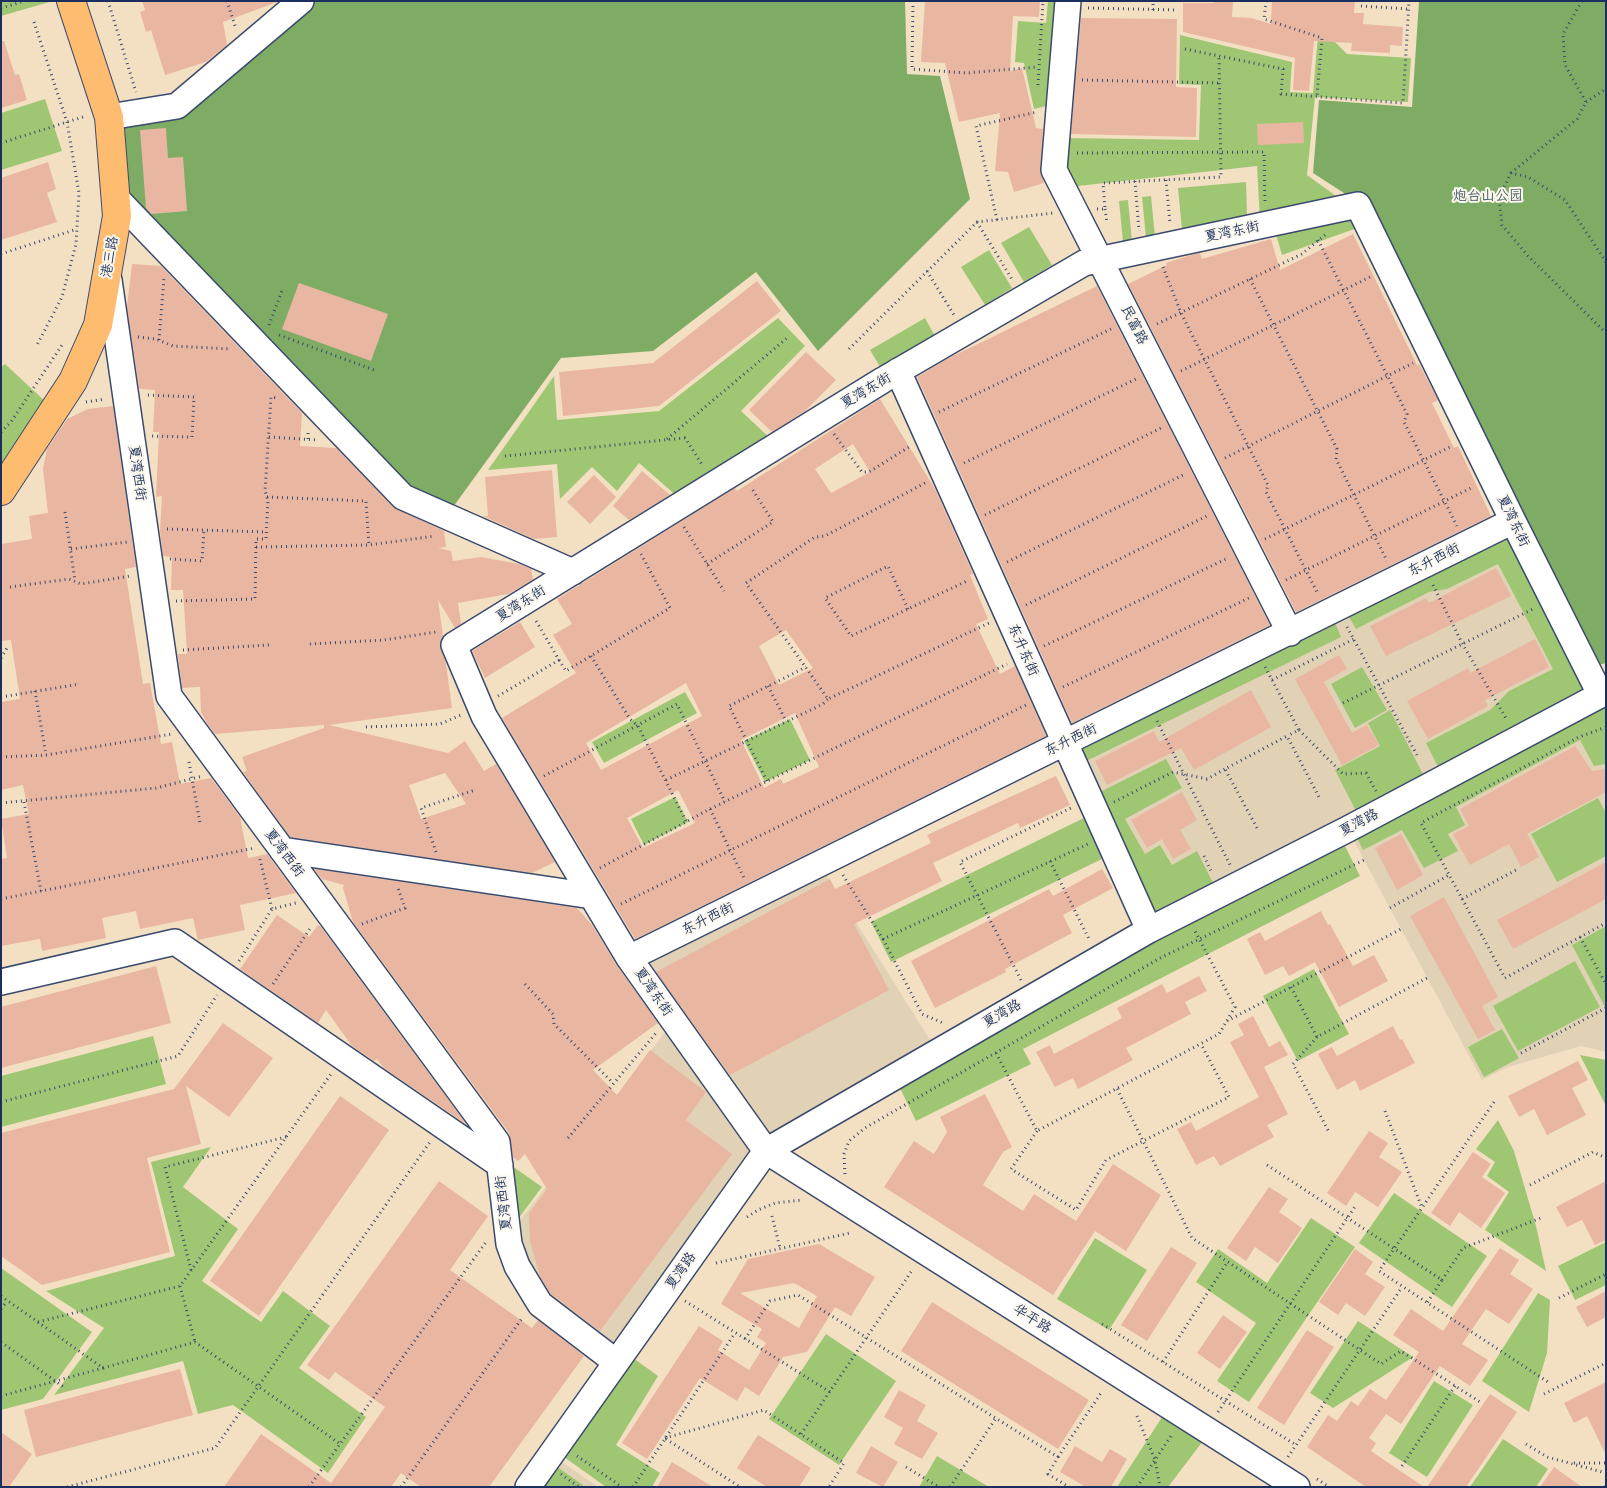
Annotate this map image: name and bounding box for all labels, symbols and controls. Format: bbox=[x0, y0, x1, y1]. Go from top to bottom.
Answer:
park label: 炮台山公园 bbox=[1453, 188, 1523, 204]
street label: 夏湾东街 bbox=[1203, 218, 1261, 246]
street label: 港三路 bbox=[98, 235, 122, 279]
street label: 民富路 bbox=[1117, 302, 1151, 348]
street label: 夏湾东街 bbox=[838, 369, 894, 413]
street label: 夏湾西街 bbox=[125, 444, 149, 502]
street label: 夏湾东街 bbox=[1493, 492, 1533, 550]
street label: 东升西街 bbox=[1405, 540, 1463, 580]
street label: 夏湾东街 bbox=[493, 582, 549, 626]
street label: 东升东街 bbox=[1004, 621, 1042, 679]
street label: 东升西街 bbox=[1042, 720, 1100, 760]
street label: 夏湾路 bbox=[1337, 806, 1381, 840]
street label: 夏湾西街 bbox=[260, 826, 308, 880]
street label: 东升西街 bbox=[679, 899, 737, 939]
street label: 夏湾东街 bbox=[630, 964, 676, 1020]
street label: 夏湾路 bbox=[980, 996, 1024, 1032]
street label: 夏湾西街 bbox=[492, 1174, 516, 1232]
street label: 夏湾路 bbox=[662, 1249, 700, 1293]
street label: 华平路 bbox=[1010, 1301, 1054, 1337]

